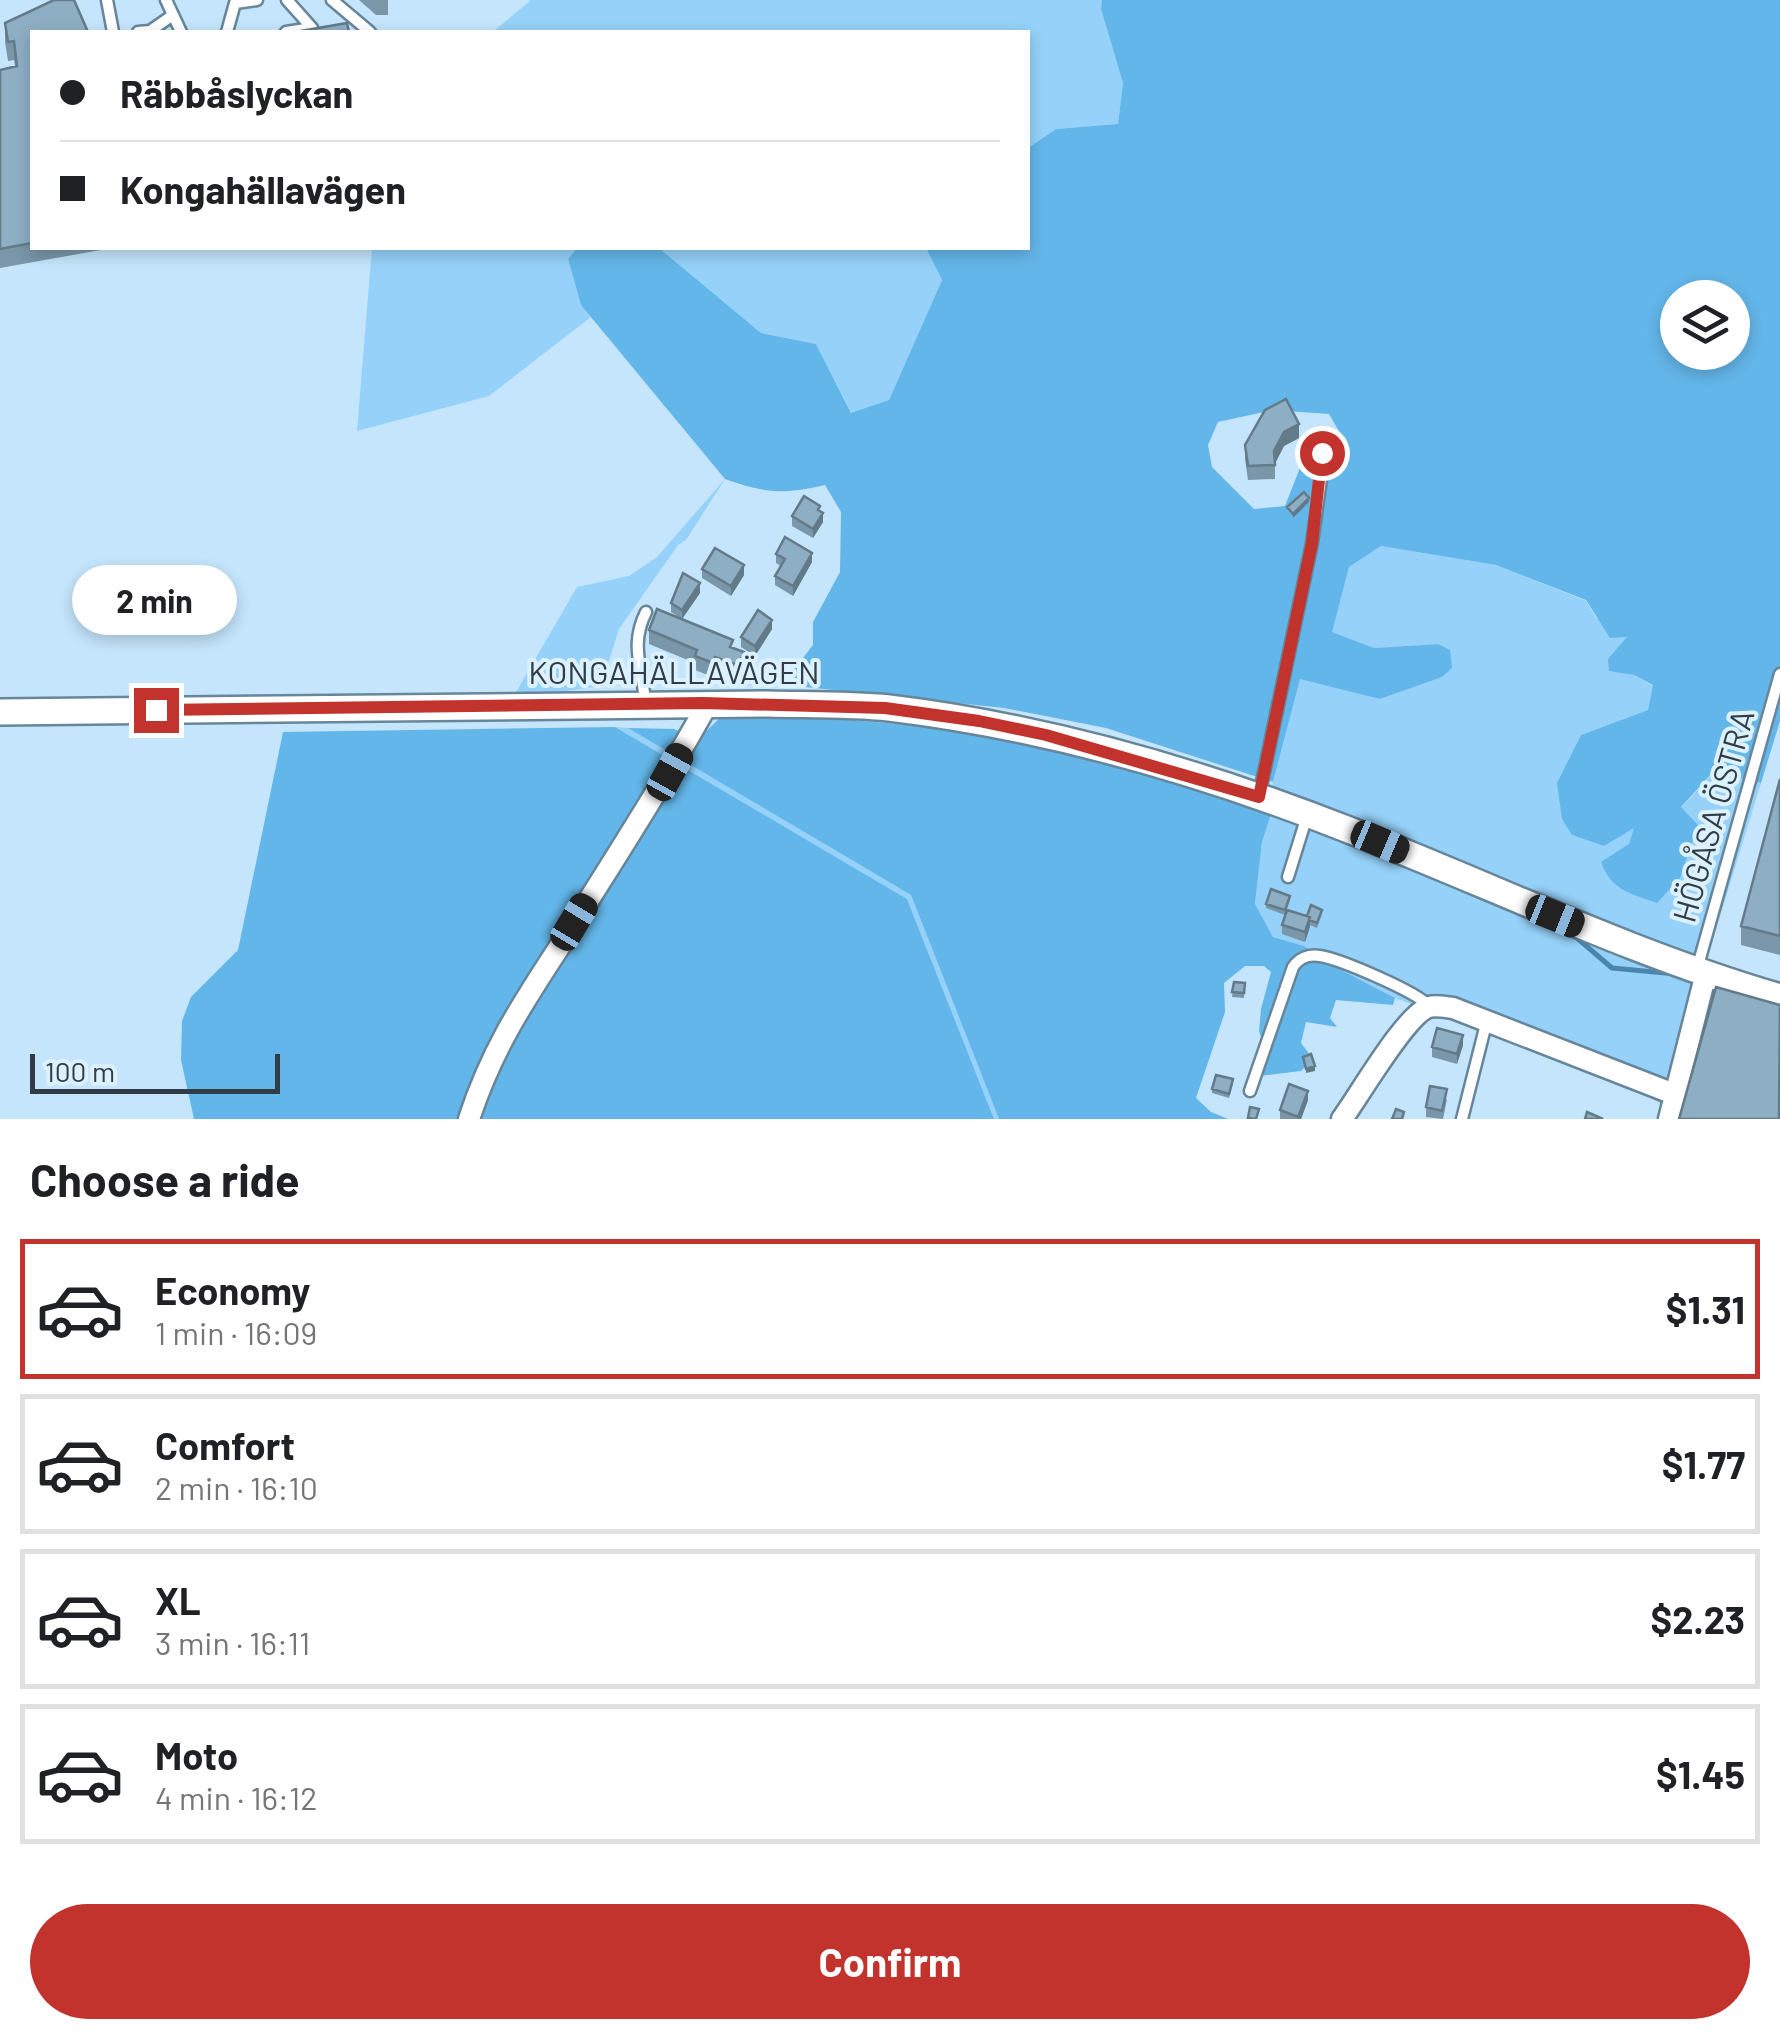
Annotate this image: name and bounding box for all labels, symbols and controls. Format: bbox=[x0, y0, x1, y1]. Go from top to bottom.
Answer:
text: Räbbåslyckan bbox=[120, 70, 353, 116]
text: Kongahällavägen bbox=[120, 166, 406, 212]
map controls bbox=[1660, 280, 1750, 370]
button: layers bbox=[1660, 280, 1750, 370]
route start bbox=[1300, 431, 1345, 476]
callout: 2 min bbox=[74, 565, 238, 635]
text: 2 min bbox=[116, 581, 193, 619]
street label: KONGAHÄLLAVÄGEN bbox=[528, 652, 820, 690]
route end bbox=[134, 688, 179, 733]
street label: HÖGÅSA ÖSTRA bbox=[1664, 705, 1761, 926]
car bbox=[642, 738, 698, 806]
car bbox=[1347, 816, 1413, 868]
car bbox=[546, 889, 602, 955]
car bbox=[1522, 891, 1588, 941]
scale bar bbox=[30, 1049, 280, 1094]
text: 100 m bbox=[45, 1054, 115, 1088]
text: Choose a ride bbox=[30, 1152, 300, 1206]
icon: car bbox=[35, 1264, 125, 1354]
text: Economy bbox=[155, 1267, 310, 1313]
text: $1.31 bbox=[1666, 1286, 1745, 1332]
text: 1 min · 16:09 bbox=[155, 1313, 317, 1351]
icon: car bbox=[35, 1419, 125, 1509]
text: Comfort bbox=[155, 1422, 295, 1468]
text: $1.77 bbox=[1662, 1441, 1745, 1487]
text: 2 min · 16:10 bbox=[155, 1468, 318, 1506]
icon: car bbox=[35, 1574, 125, 1664]
text: XL bbox=[155, 1577, 201, 1623]
text: $2.23 bbox=[1650, 1596, 1745, 1642]
text: 3 min · 16:11 bbox=[155, 1623, 310, 1661]
icon: car bbox=[35, 1729, 125, 1819]
text: Moto bbox=[155, 1732, 238, 1778]
text: $1.45 bbox=[1656, 1751, 1745, 1797]
text: 4 min · 16:12 bbox=[155, 1778, 317, 1816]
button: Confirm bbox=[30, 1904, 1750, 2019]

